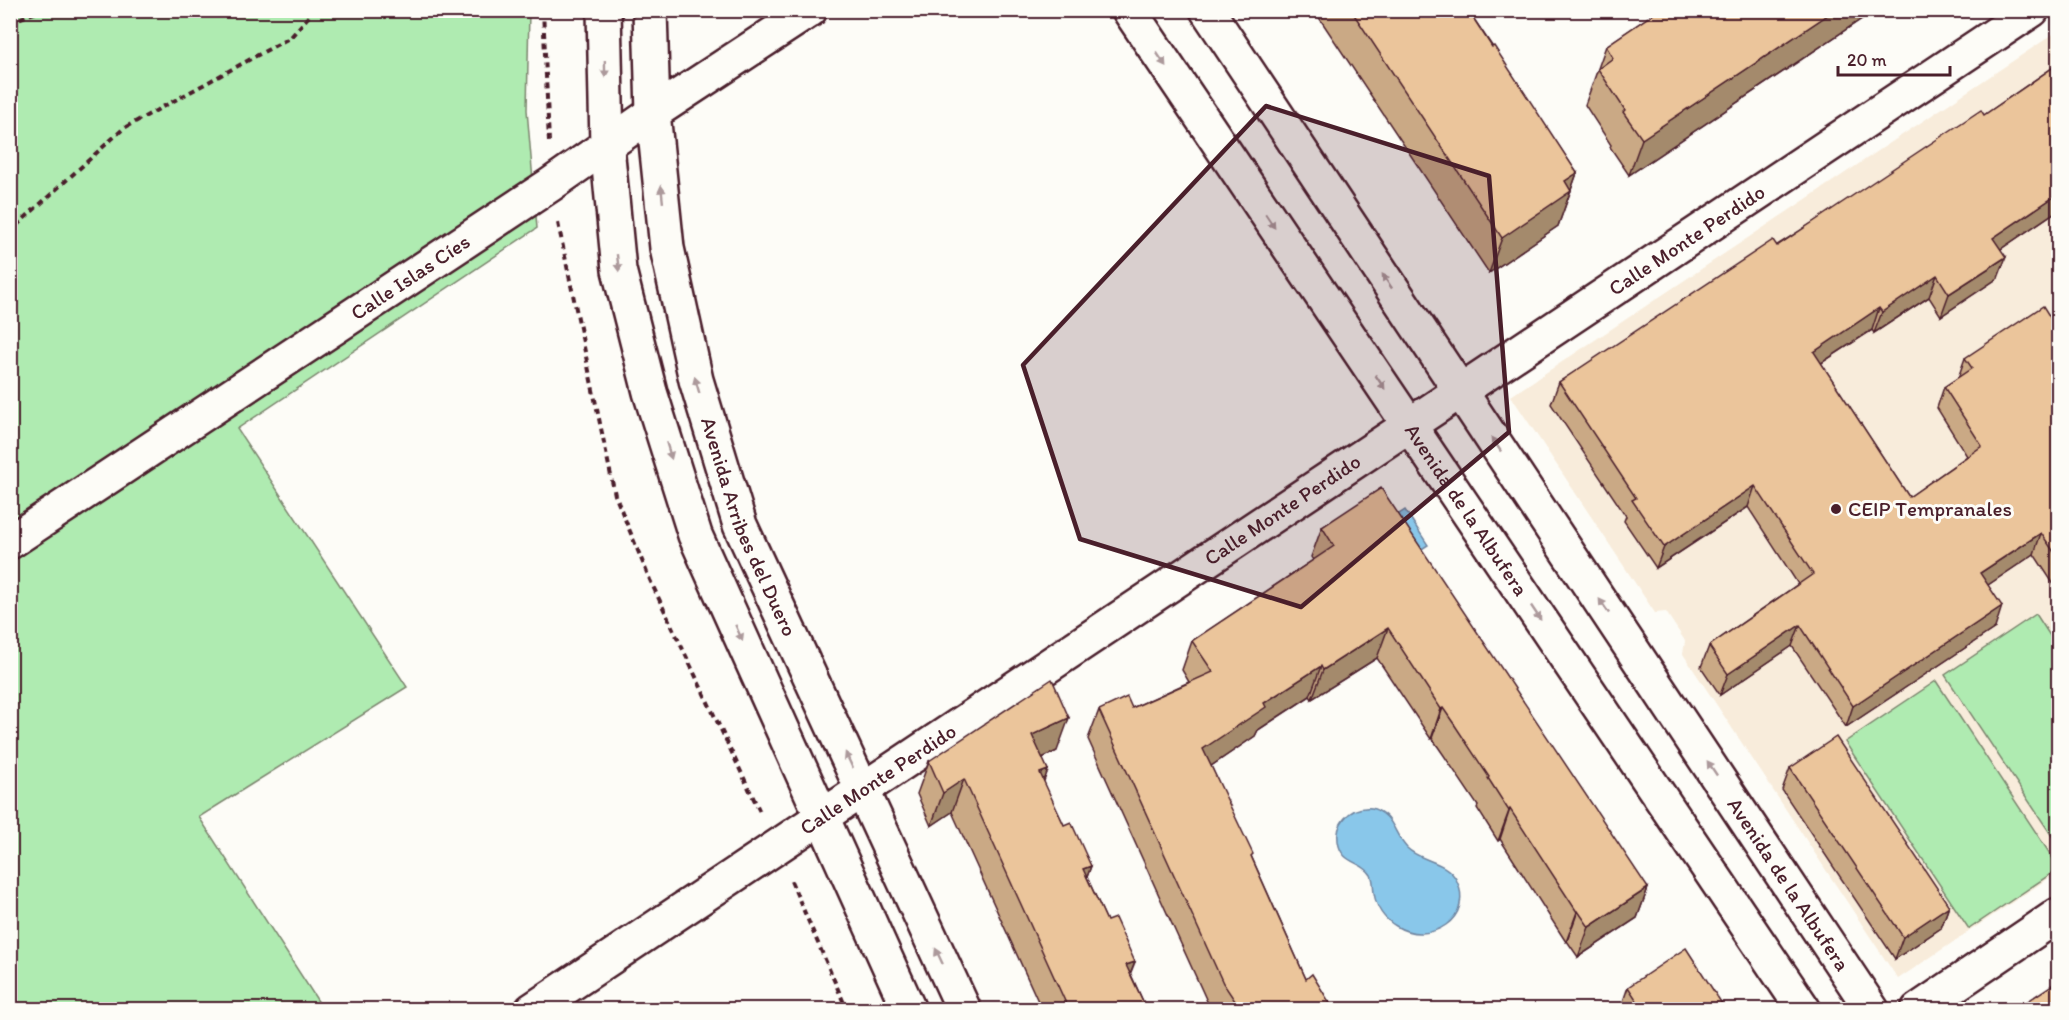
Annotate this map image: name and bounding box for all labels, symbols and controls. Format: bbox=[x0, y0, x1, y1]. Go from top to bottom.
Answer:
scale bar bbox=[1838, 39, 1950, 77]
text: 20 m bbox=[1847, 49, 1887, 71]
one-way arrow bbox=[1155, 51, 1166, 67]
one-way arrow bbox=[601, 59, 610, 78]
street label: Calle Monte Perdido bbox=[1604, 179, 1770, 301]
one-way arrow bbox=[657, 185, 666, 204]
one-way arrow bbox=[1265, 212, 1276, 229]
street label: Calle Islas Cíes bbox=[346, 228, 474, 325]
one-way arrow bbox=[613, 254, 623, 273]
one-way arrow bbox=[1382, 273, 1393, 290]
one-way arrow bbox=[1374, 374, 1385, 390]
one-way arrow bbox=[692, 376, 702, 395]
street label: Avenida Arribes del Duero bbox=[696, 414, 803, 640]
street label: Avenida de la Albufera bbox=[1400, 419, 1534, 600]
one-way arrow bbox=[1490, 435, 1501, 452]
one-way arrow bbox=[665, 442, 674, 460]
street label: Calle Monte Perdido bbox=[1199, 448, 1365, 570]
place label: CEIP Tempranales bbox=[1848, 496, 2012, 521]
marker: CEIP Tempranales bbox=[1829, 502, 1843, 516]
one-way arrow bbox=[1598, 598, 1609, 614]
one-way arrow bbox=[1530, 605, 1541, 621]
one-way arrow bbox=[734, 625, 744, 643]
street label: Calle Monte Perdido bbox=[795, 718, 961, 840]
one-way arrow bbox=[844, 751, 854, 769]
one-way arrow bbox=[1706, 760, 1717, 777]
street label: Avenida de la Albufera bbox=[1722, 793, 1855, 975]
one-way arrow bbox=[935, 948, 944, 965]

